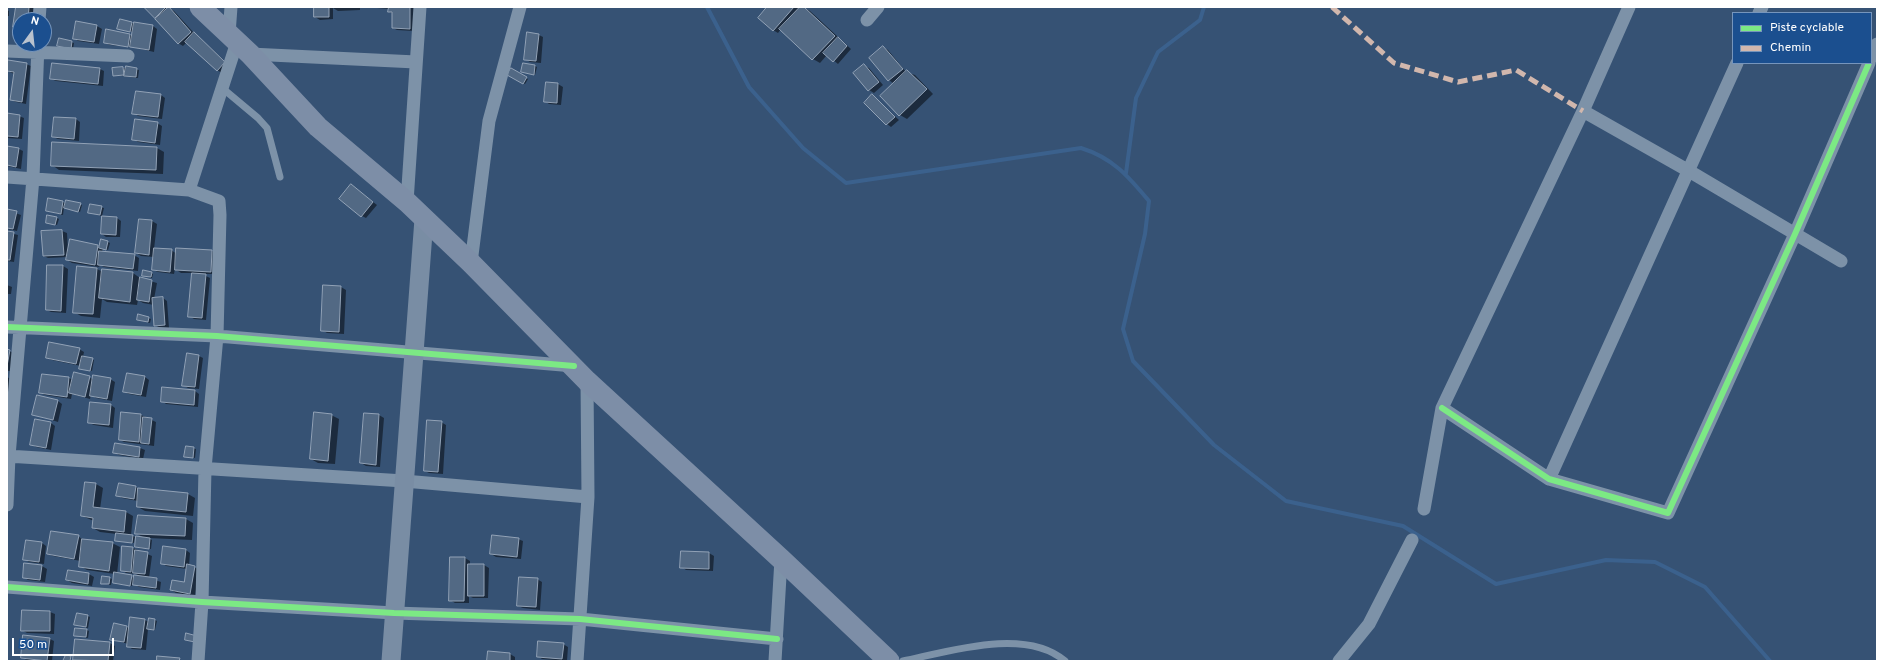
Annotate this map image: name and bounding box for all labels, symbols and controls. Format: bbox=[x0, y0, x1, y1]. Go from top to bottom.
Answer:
north arrow bbox=[12, 12, 52, 52]
legend bbox=[1732, 12, 1872, 64]
text: N bbox=[29, 14, 40, 29]
text: Piste cyclable bbox=[1770, 20, 1844, 36]
text: Chemin bbox=[1770, 40, 1811, 56]
scale bar bbox=[14, 630, 116, 656]
text: 50 m bbox=[19, 637, 47, 653]

